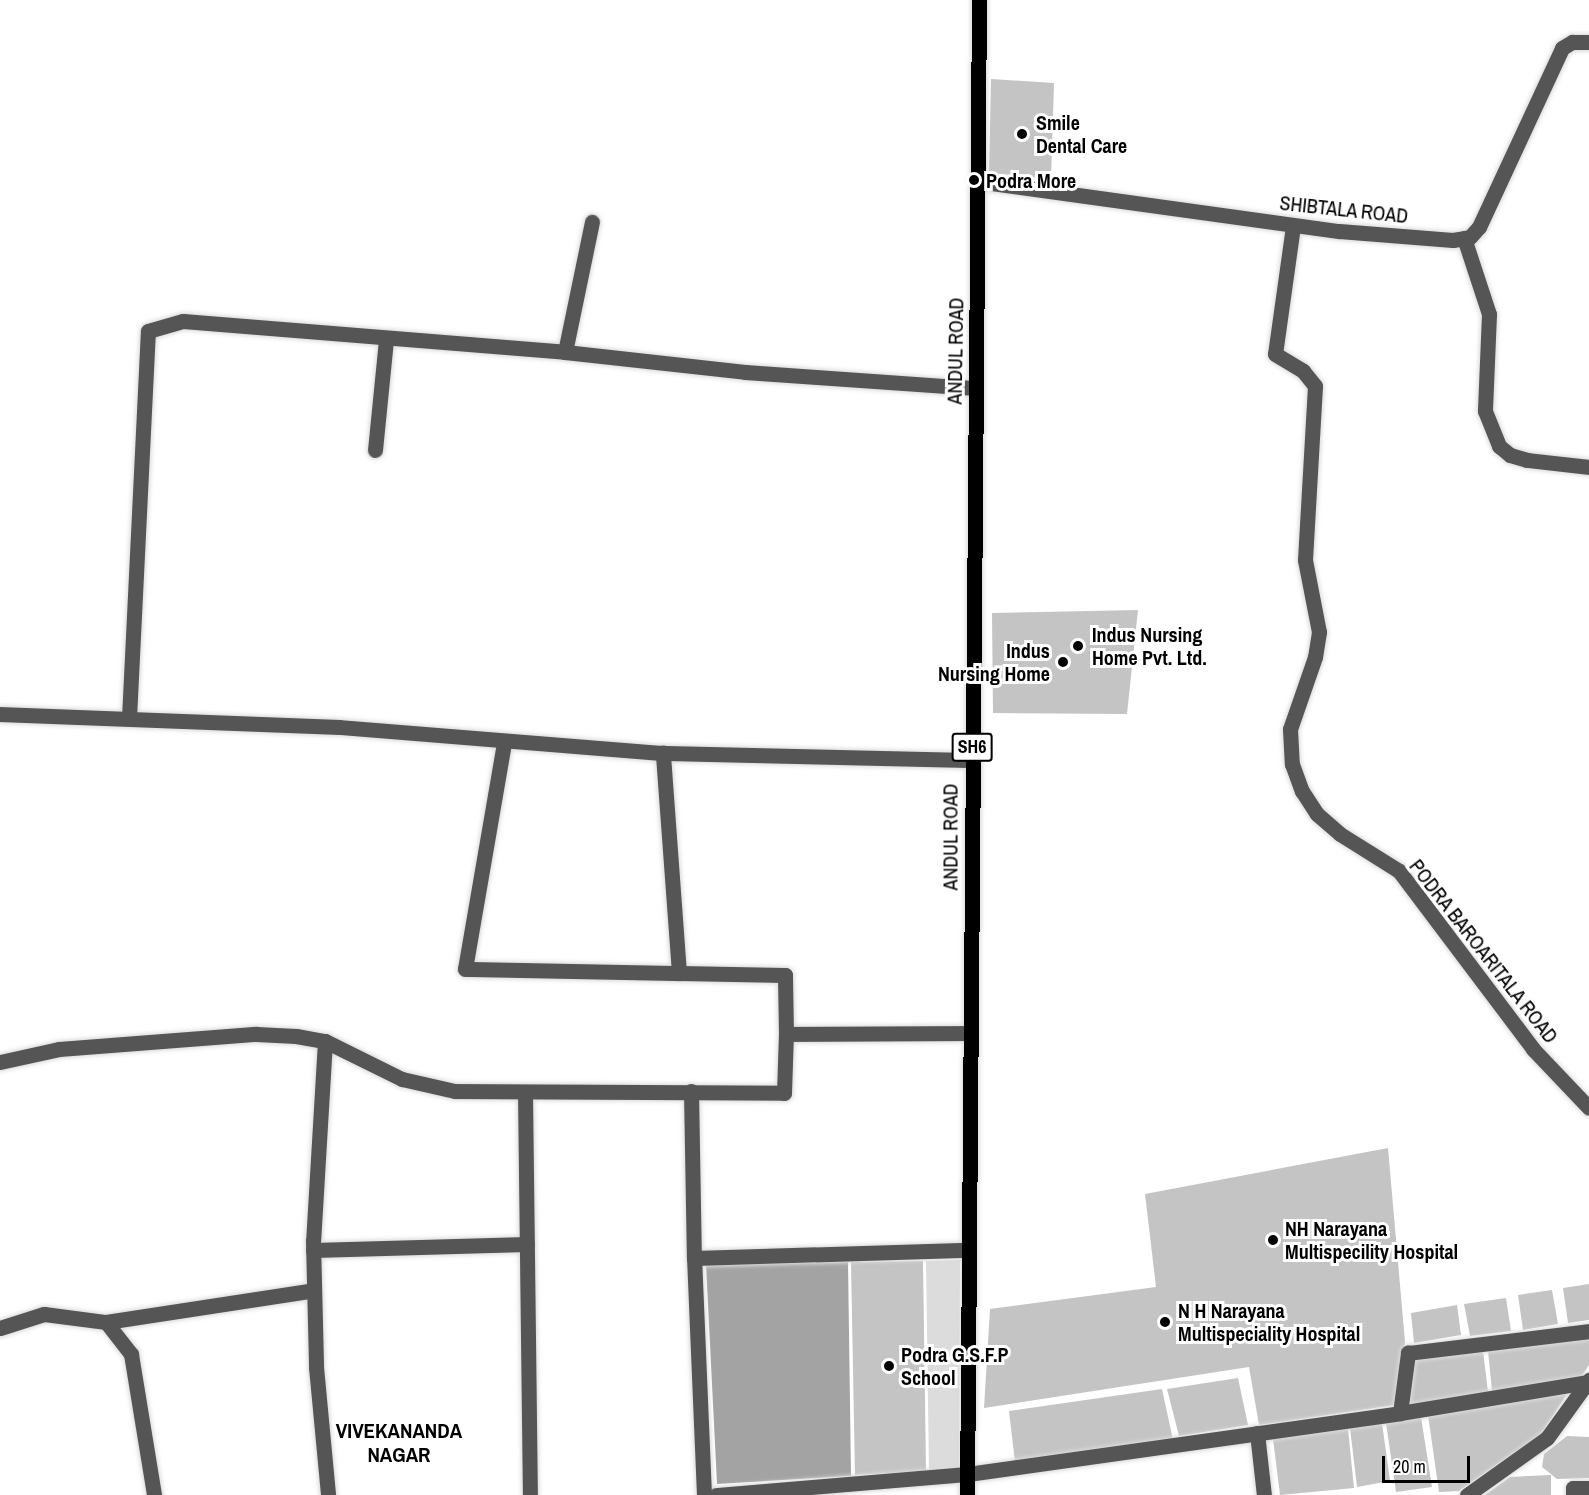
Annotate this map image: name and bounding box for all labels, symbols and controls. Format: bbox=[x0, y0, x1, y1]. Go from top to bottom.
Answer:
place label: Smile Dental Care bbox=[1036, 110, 1127, 157]
marker: Smile Dental Care bbox=[1013, 125, 1031, 143]
place label: Podra More bbox=[986, 168, 1076, 192]
marker: Podra More bbox=[967, 173, 981, 187]
street label: SHIBTALA ROAD bbox=[1278, 190, 1410, 228]
street label: ANDUL ROAD bbox=[942, 297, 968, 405]
place label: Indus Nursing Home Pvt. Ltd. bbox=[1092, 622, 1207, 669]
marker: Indus Nursing Home Pvt. Ltd. bbox=[1069, 637, 1087, 655]
place label: Indus Nursing Home bbox=[938, 638, 1050, 685]
marker: Indus Nursing Home bbox=[1054, 653, 1072, 671]
road number: SH6 bbox=[951, 732, 993, 762]
street label: ANDUL ROAD bbox=[938, 783, 962, 891]
street label: PODRA BAROARITALA ROAD bbox=[1404, 854, 1564, 1048]
place label: NH Narayana Multispecility Hospital bbox=[1285, 1216, 1458, 1263]
marker: NH Narayana Multispecility Hospital bbox=[1266, 1233, 1280, 1247]
place label: N H Narayana Multispeciality Hospital bbox=[1178, 1298, 1360, 1345]
marker: N H Narayana Multispeciality Hospital bbox=[1156, 1313, 1174, 1331]
place label: Podra G.S.F.P School bbox=[901, 1342, 1009, 1389]
marker: Podra G.S.F.P School bbox=[882, 1359, 896, 1373]
district label: VIVEKANANDA NAGAR bbox=[336, 1418, 462, 1468]
scale bar bbox=[1385, 1444, 1474, 1482]
text: 20 m bbox=[1393, 1454, 1426, 1479]

